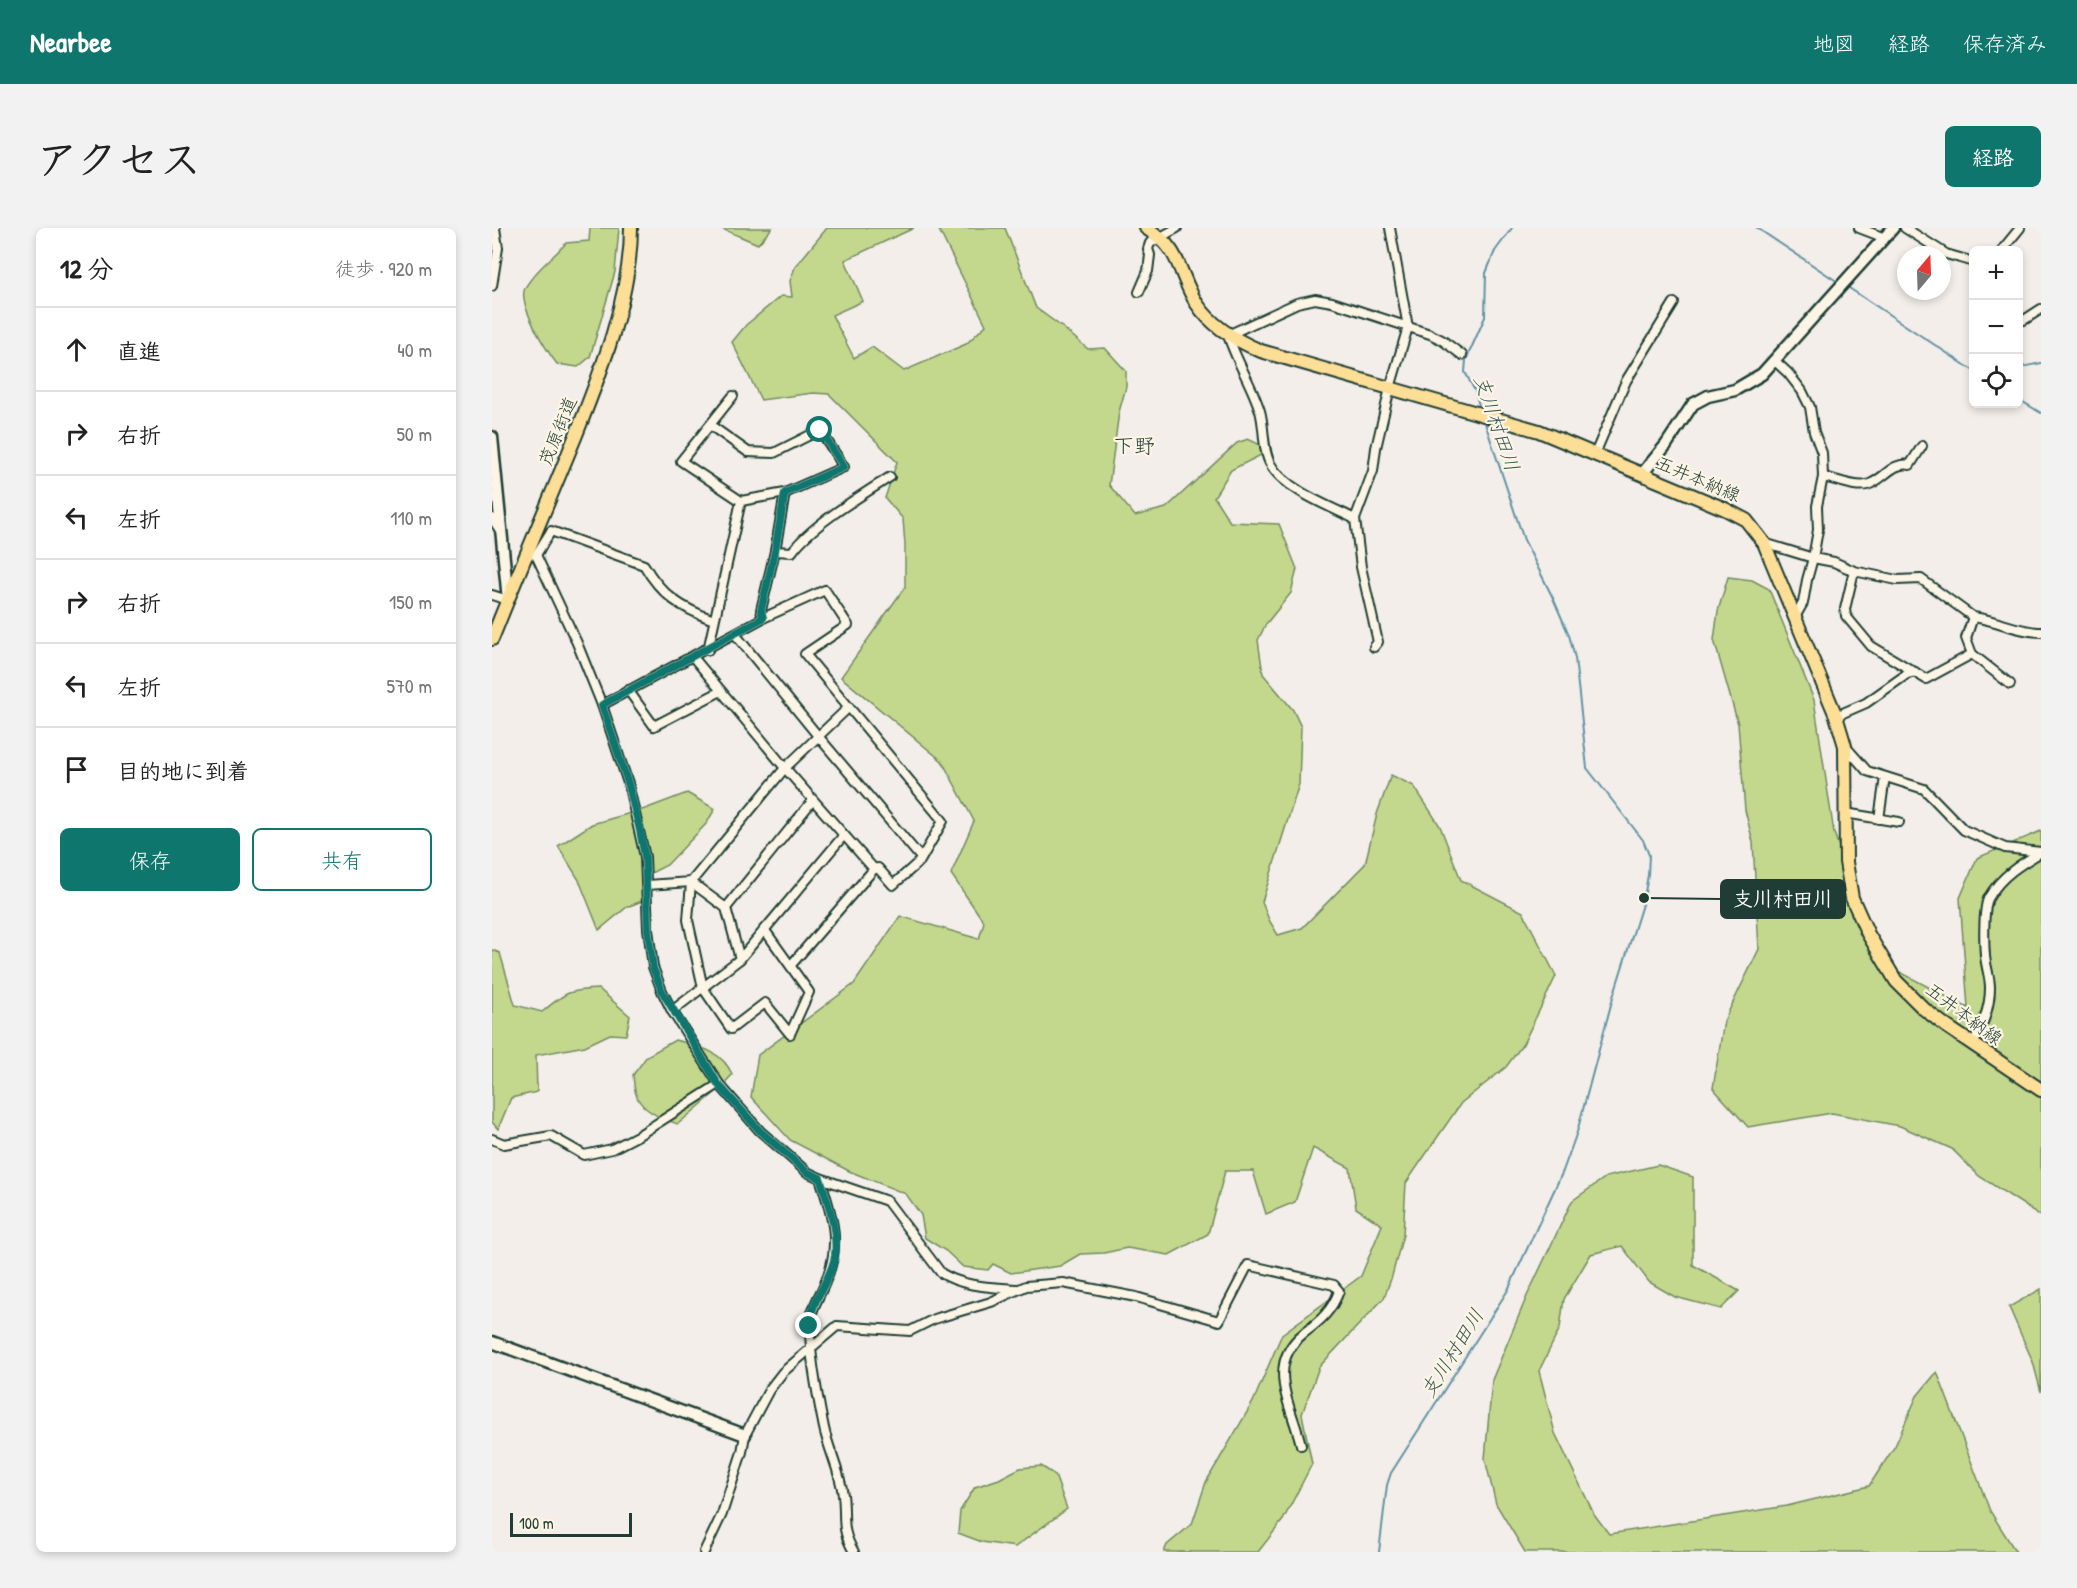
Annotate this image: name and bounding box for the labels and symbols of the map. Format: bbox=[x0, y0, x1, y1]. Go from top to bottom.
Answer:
north arrow bbox=[1897, 246, 1951, 300]
water label: 支川村田川 bbox=[1468, 371, 1527, 475]
street label: 茂原街道 bbox=[532, 393, 583, 469]
route start bbox=[806, 416, 832, 442]
district label: 下野 bbox=[1113, 431, 1155, 460]
street label: 五井本納線 bbox=[1652, 449, 1745, 508]
callout: 支川村田川 bbox=[1721, 880, 1845, 918]
text: 支川村田川 bbox=[1733, 885, 1833, 912]
street label: 五井本納線 bbox=[1921, 977, 2008, 1051]
water label: 支川村田川 bbox=[1414, 1303, 1490, 1402]
route end bbox=[795, 1312, 821, 1338]
scale bar bbox=[510, 1510, 632, 1538]

